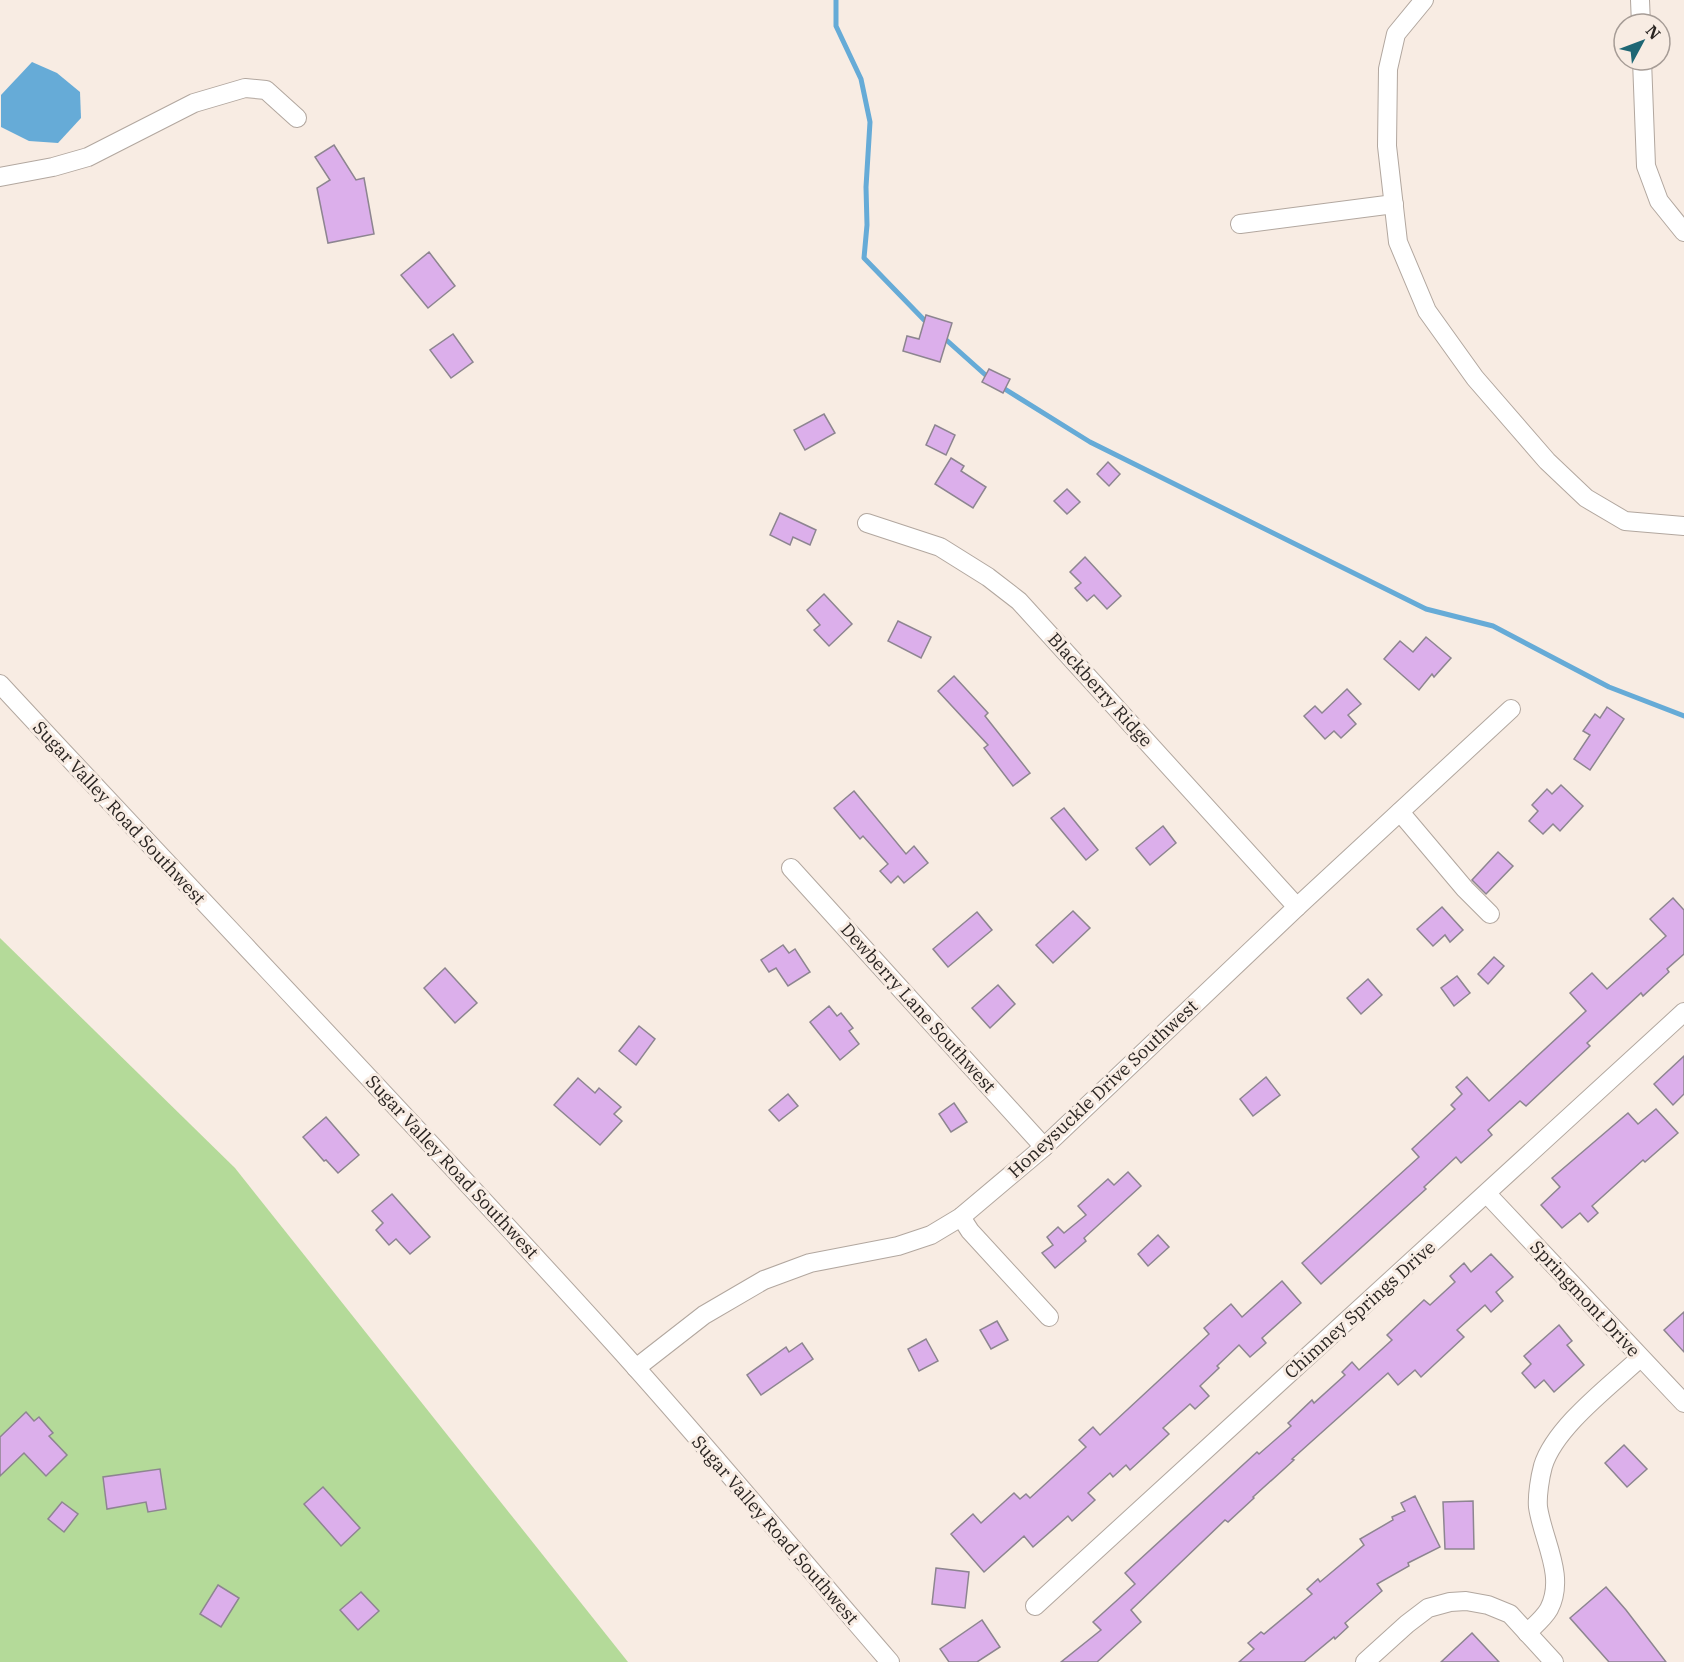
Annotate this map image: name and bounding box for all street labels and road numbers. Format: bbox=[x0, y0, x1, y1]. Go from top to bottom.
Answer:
street label: Blackberry Ridge bbox=[1043, 628, 1158, 752]
street label: Sugar Valley Road Southwest bbox=[28, 716, 211, 909]
street label: Dewberry Lane Southwest bbox=[836, 918, 1001, 1097]
street label: Honeysuckle Drive Southwest bbox=[1003, 995, 1202, 1183]
street label: Sugar Valley Road Southwest bbox=[361, 1070, 544, 1263]
street label: Chimney Springs Drive bbox=[1279, 1236, 1440, 1384]
street label: Springmont Drive bbox=[1525, 1236, 1645, 1362]
street label: Sugar Valley Road Southwest bbox=[687, 1430, 864, 1629]

